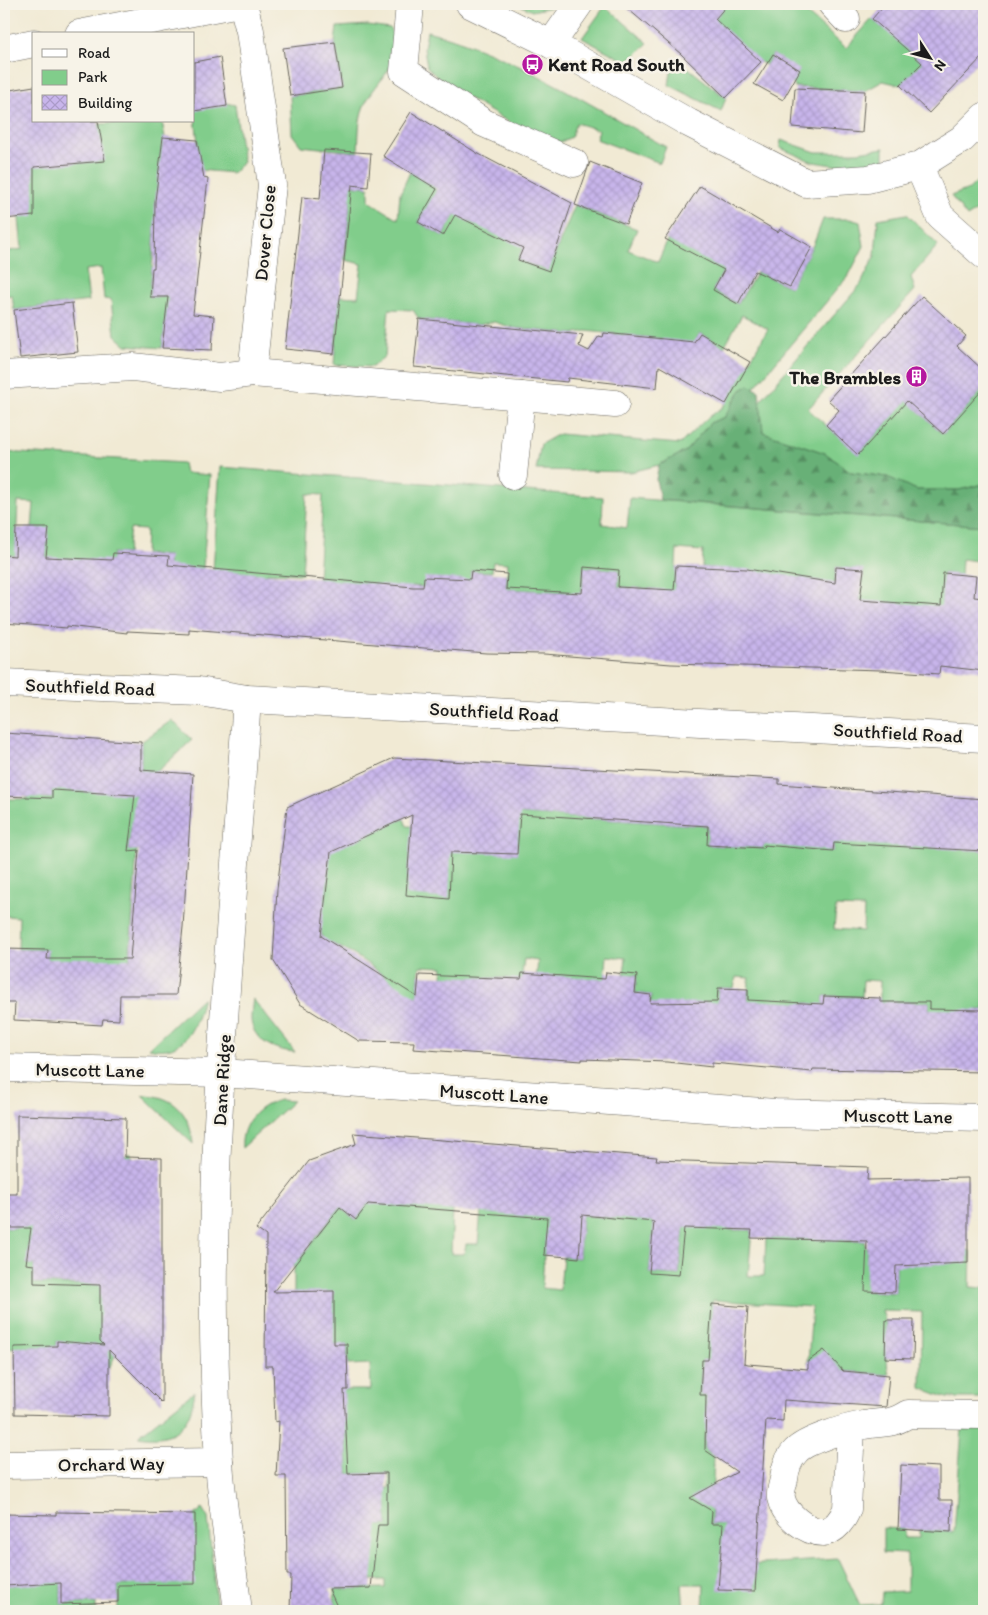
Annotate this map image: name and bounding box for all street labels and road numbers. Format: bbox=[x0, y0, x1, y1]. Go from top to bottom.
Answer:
street label: Dover Close bbox=[249, 184, 281, 282]
street label: Southfield Road bbox=[25, 673, 155, 701]
street label: Southfield Road bbox=[429, 697, 559, 727]
street label: Southfield Road bbox=[833, 718, 963, 748]
street label: Dane Ridge bbox=[208, 1033, 236, 1127]
street label: Muscott Lane bbox=[35, 1058, 145, 1082]
street label: Muscott Lane bbox=[439, 1079, 549, 1109]
street label: Muscott Lane bbox=[843, 1104, 953, 1128]
street label: Orchard Way bbox=[58, 1452, 164, 1476]

